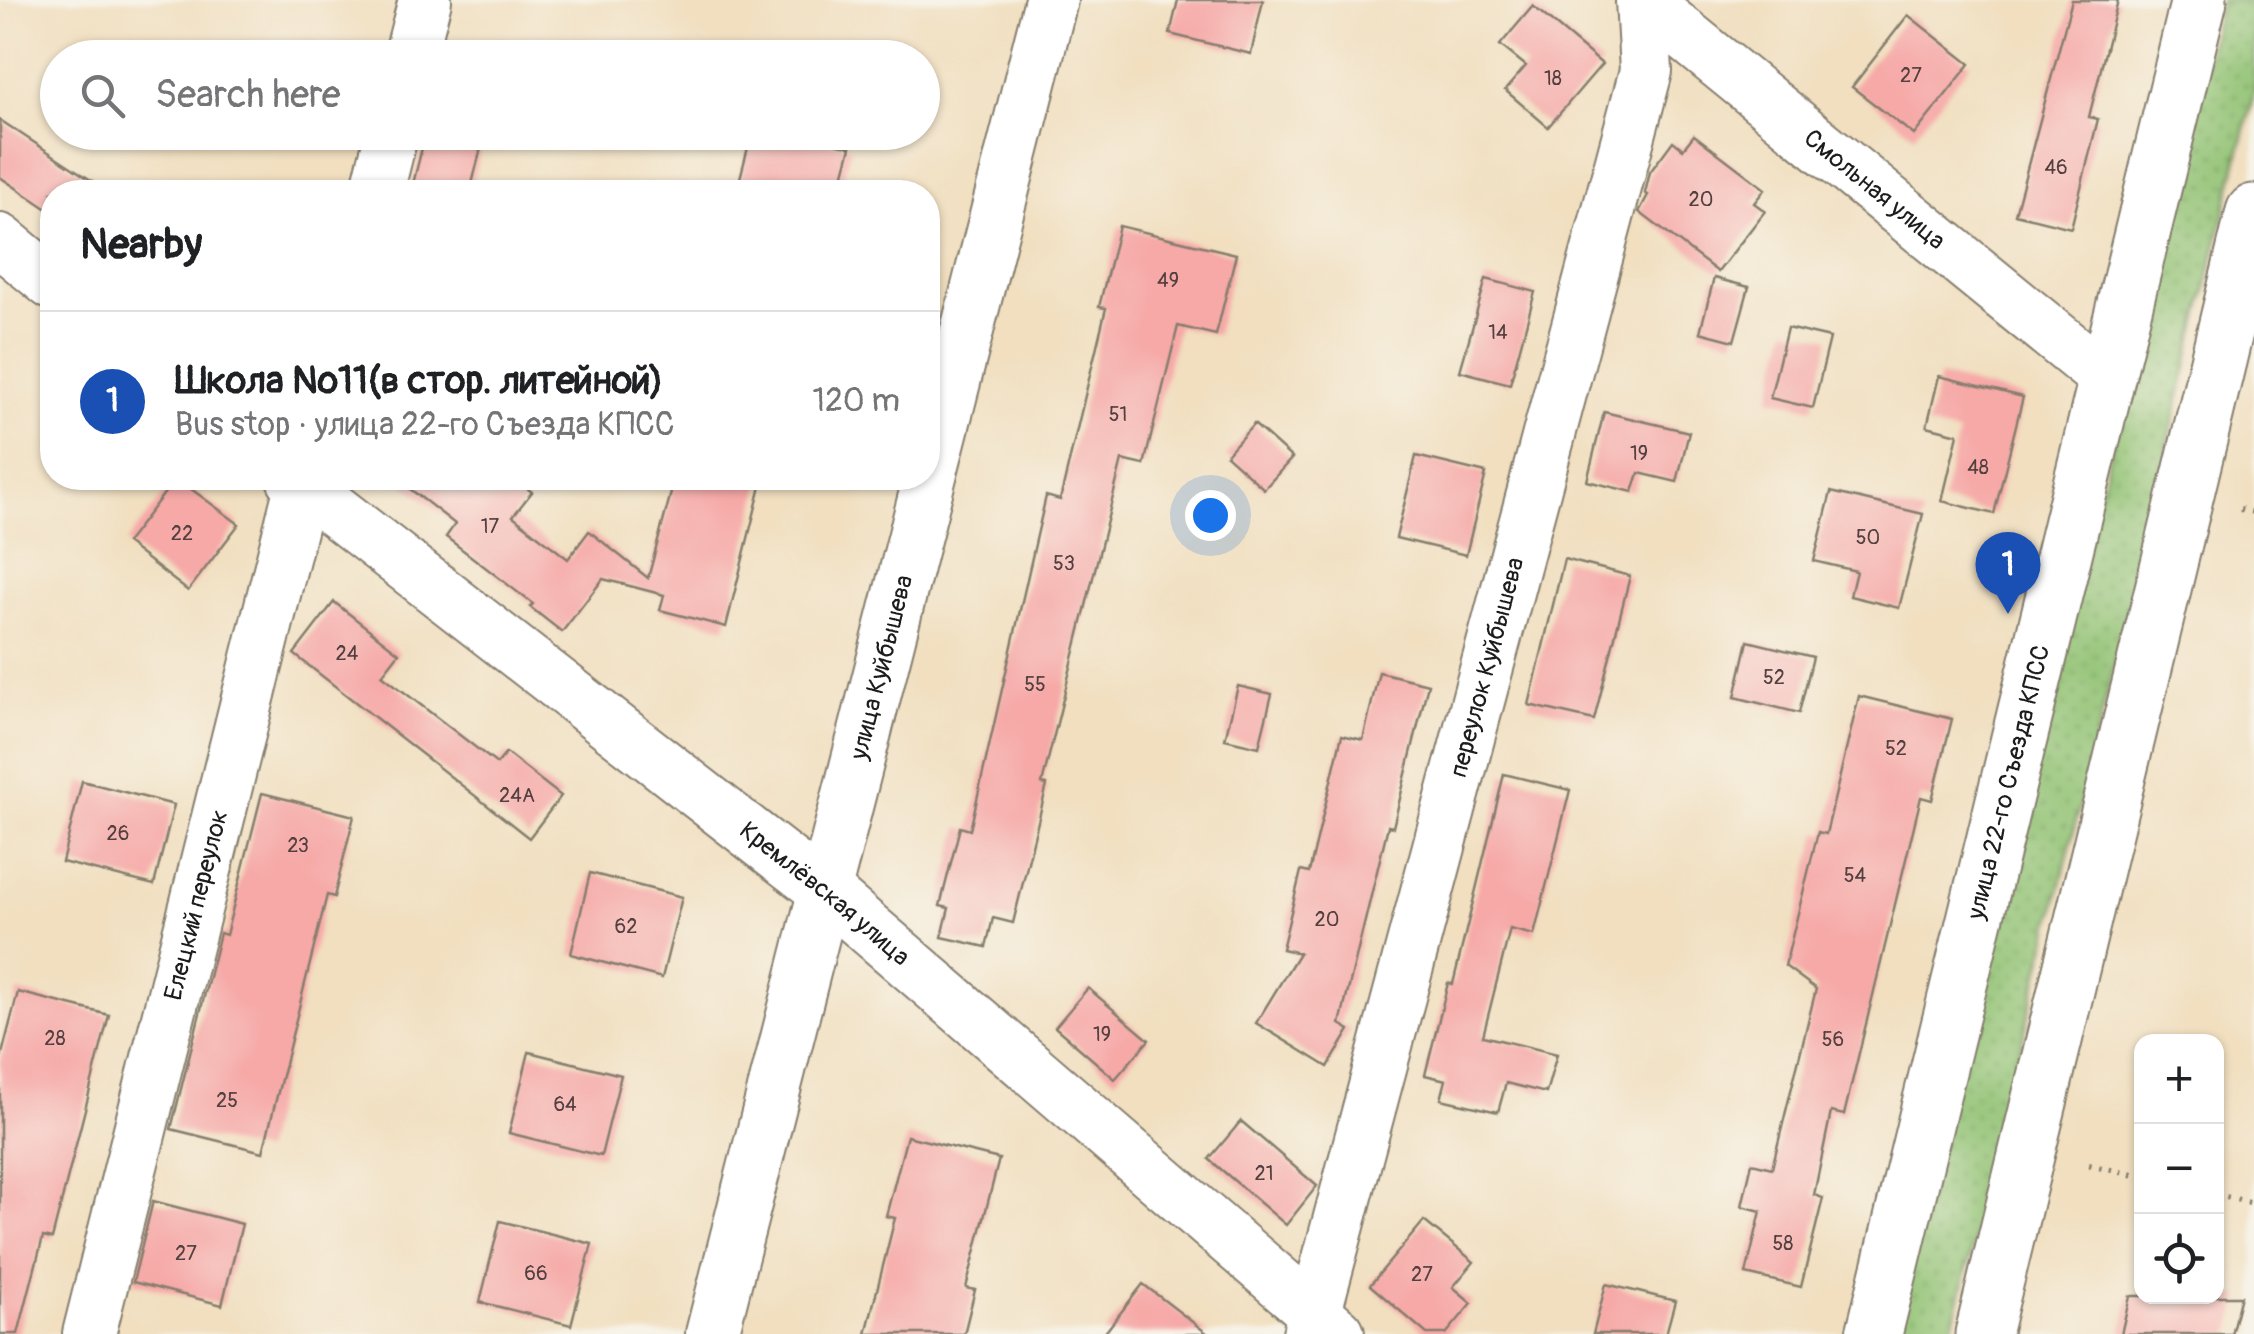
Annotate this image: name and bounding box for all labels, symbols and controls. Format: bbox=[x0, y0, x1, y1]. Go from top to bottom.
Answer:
search box bbox=[40, 40, 940, 150]
house number: 27 bbox=[1900, 63, 1922, 88]
house number: 18 bbox=[1544, 66, 1562, 91]
icon: search bbox=[75, 68, 130, 123]
text: Search here bbox=[155, 71, 341, 119]
street label: Смольная улица bbox=[1797, 123, 1952, 256]
house number: 46 bbox=[2044, 155, 2068, 180]
house number: 20 bbox=[1689, 187, 1713, 212]
text: Nearby bbox=[80, 219, 202, 271]
house number: 49 bbox=[1157, 268, 1179, 293]
house number: 14 bbox=[1488, 320, 1508, 345]
text: Школа №11(в стор. литейной) bbox=[175, 357, 663, 405]
text: 1 bbox=[106, 381, 119, 421]
text: 120 m bbox=[812, 381, 900, 421]
house number: 51 bbox=[1109, 402, 1127, 427]
text: Bus stop · улица 22-го Съезда КПСС bbox=[175, 405, 674, 445]
house number: 19 bbox=[1630, 441, 1648, 466]
house number: 48 bbox=[1967, 455, 1989, 480]
your location bbox=[1185, 490, 1236, 541]
house number: 17 bbox=[481, 514, 500, 539]
house number: 22 bbox=[171, 521, 193, 546]
house number: 50 bbox=[1856, 525, 1880, 550]
pin: 1 bbox=[1976, 532, 2040, 614]
house number: 53 bbox=[1053, 551, 1075, 576]
street label: переулок Куйбышева bbox=[1443, 554, 1531, 781]
street label: улица Куйбышева bbox=[843, 572, 920, 764]
house number: 24 bbox=[336, 641, 359, 666]
street label: улица 22-го Съезда КПСС bbox=[1960, 642, 2057, 924]
house number: 52 bbox=[1763, 665, 1785, 690]
house number: 55 bbox=[1024, 672, 1046, 697]
house number: 52 bbox=[1885, 736, 1907, 761]
house number: 24А bbox=[499, 783, 535, 808]
street label: Елецкий переулок bbox=[158, 807, 235, 1004]
street label: Кремлёвская улица bbox=[733, 815, 916, 973]
house number: 26 bbox=[107, 821, 129, 846]
house number: 23 bbox=[287, 833, 309, 858]
house number: 54 bbox=[1844, 863, 1867, 888]
house number: 20 bbox=[1315, 907, 1339, 932]
house number: 62 bbox=[615, 914, 637, 939]
house number: 19 bbox=[1093, 1022, 1111, 1047]
house number: 28 bbox=[44, 1026, 66, 1051]
house number: 56 bbox=[1822, 1027, 1844, 1052]
map controls bbox=[2134, 1034, 2224, 1304]
button: + bbox=[2134, 1034, 2224, 1124]
house number: 25 bbox=[216, 1088, 238, 1113]
house number: 64 bbox=[553, 1092, 577, 1117]
button: − bbox=[2134, 1124, 2224, 1214]
house number: 21 bbox=[1255, 1161, 1274, 1186]
button: locate bbox=[2134, 1214, 2224, 1304]
house number: 58 bbox=[1773, 1231, 1793, 1256]
house number: 27 bbox=[175, 1241, 197, 1266]
house number: 66 bbox=[524, 1261, 548, 1286]
house number: 27 bbox=[1411, 1262, 1433, 1287]

